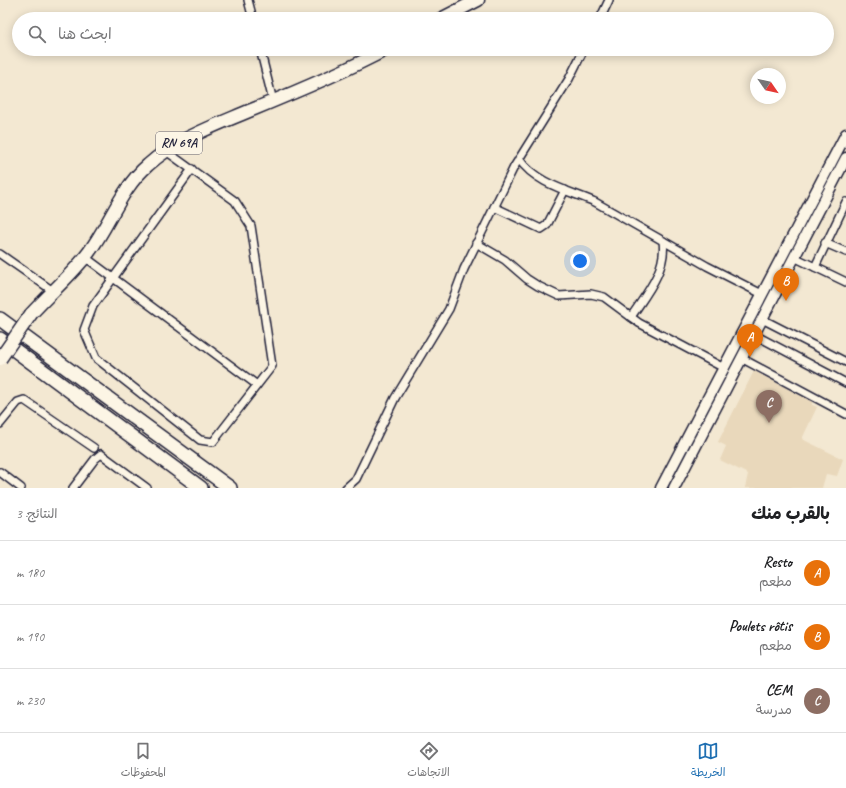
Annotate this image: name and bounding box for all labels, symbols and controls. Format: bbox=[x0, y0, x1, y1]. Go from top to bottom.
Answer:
search box bbox=[12, 12, 834, 56]
icon: search bbox=[26, 23, 48, 45]
text: ابحث هنا bbox=[58, 25, 112, 44]
north arrow bbox=[750, 68, 786, 104]
road number: RN 69A bbox=[156, 132, 202, 154]
your location bbox=[570, 251, 590, 271]
pin: B bbox=[773, 268, 799, 301]
pin: A bbox=[737, 324, 763, 357]
pin: C bbox=[756, 390, 782, 423]
text: بالقرب منك bbox=[751, 503, 830, 524]
text: النتائج: 3 bbox=[16, 506, 58, 522]
text: Resto bbox=[763, 553, 792, 572]
text: 180 m bbox=[16, 565, 44, 581]
text: A bbox=[814, 565, 820, 581]
text: مطعم bbox=[759, 574, 792, 590]
text: Poulets rôtis bbox=[729, 617, 792, 636]
text: 190 m bbox=[16, 629, 44, 645]
text: B bbox=[814, 629, 820, 645]
text: مطعم bbox=[759, 638, 792, 654]
text: CEM bbox=[766, 681, 792, 700]
text: 230 m bbox=[16, 693, 44, 709]
text: C bbox=[814, 693, 820, 709]
text: مدرسة bbox=[756, 702, 792, 718]
tab: المحفوظات bbox=[121, 740, 166, 782]
tab: الاتجاهات bbox=[407, 740, 450, 782]
tab: الخريطة bbox=[691, 740, 725, 782]

